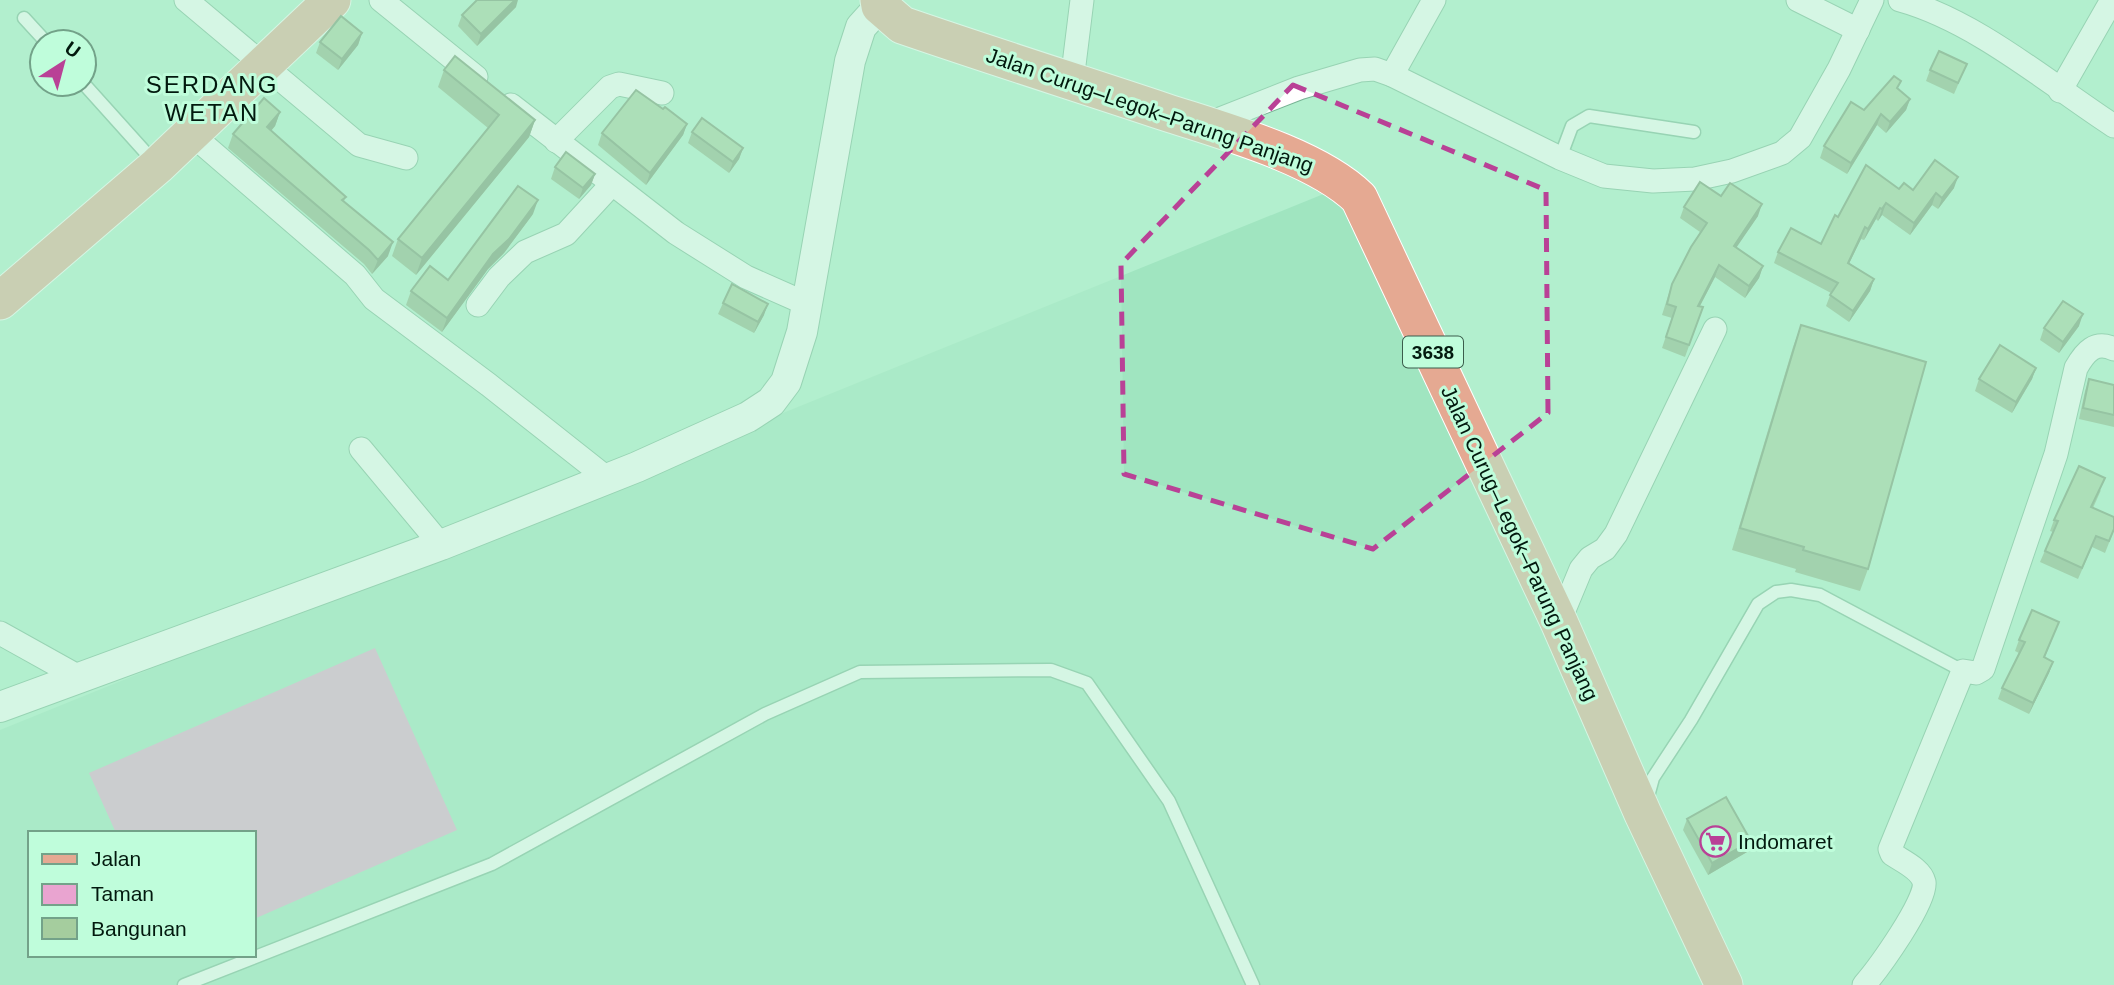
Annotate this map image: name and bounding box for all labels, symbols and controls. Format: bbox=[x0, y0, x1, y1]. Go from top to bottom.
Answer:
north arrow bbox=[28, 28, 98, 98]
text: U bbox=[61, 37, 84, 62]
street label: Jalan Curug–Legok–Parung Panjang bbox=[983, 43, 1317, 177]
district label: SERDANG WETAN bbox=[146, 71, 278, 126]
road number: 3638 bbox=[1403, 336, 1463, 368]
street label: Jalan Curug–Legok–Parung Panjang bbox=[1437, 382, 1603, 704]
supermarket icon: Indomaret bbox=[1698, 824, 1732, 858]
place label: Indomaret bbox=[1738, 830, 1833, 853]
legend bbox=[28, 831, 256, 957]
text: Jalan bbox=[91, 847, 141, 870]
text: Taman bbox=[91, 882, 154, 905]
text: Bangunan bbox=[91, 917, 187, 940]

